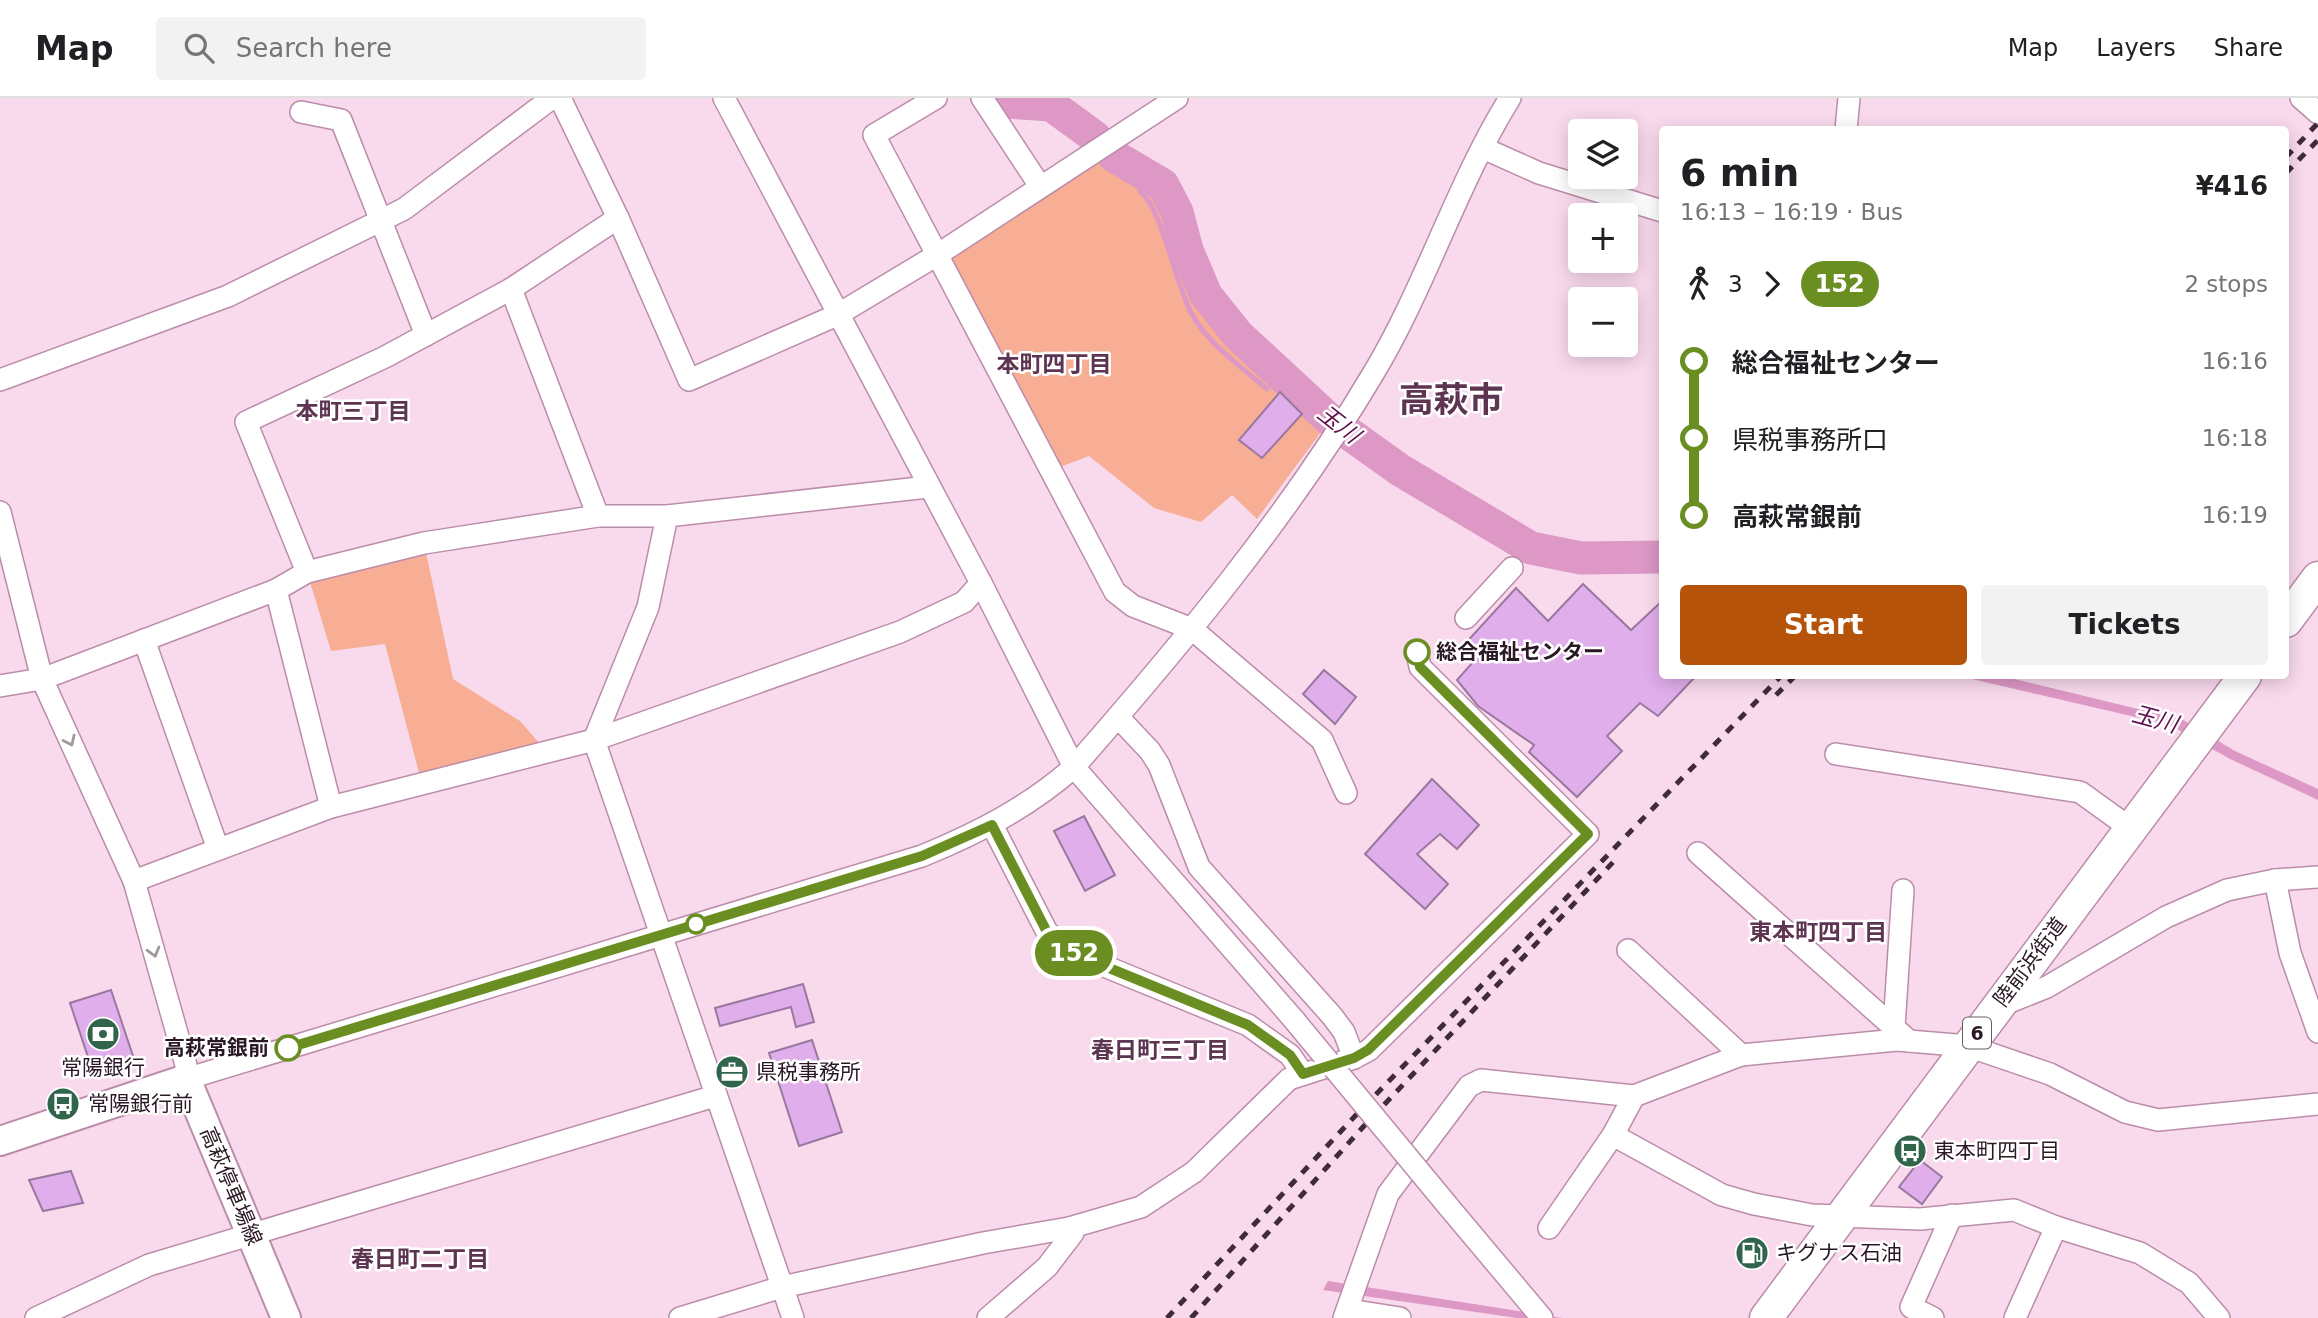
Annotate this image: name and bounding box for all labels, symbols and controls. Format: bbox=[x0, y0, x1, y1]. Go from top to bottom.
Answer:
search box bbox=[156, 17, 646, 80]
text: Map bbox=[35, 29, 114, 68]
icon: search bbox=[180, 29, 218, 67]
text: Search here bbox=[236, 33, 392, 63]
text: Map bbox=[2008, 34, 2058, 62]
text: Layers bbox=[2096, 34, 2176, 62]
text: Share bbox=[2214, 34, 2283, 62]
map controls bbox=[1568, 119, 1638, 357]
button: layers bbox=[1568, 119, 1638, 189]
text: 6 min bbox=[1680, 151, 1799, 195]
text: ¥416 bbox=[2196, 171, 2268, 201]
text: 16:13 – 16:19 · Bus bbox=[1680, 199, 1903, 225]
button: + bbox=[1568, 203, 1638, 273]
icon: walk bbox=[1680, 265, 1718, 303]
icon: forward bbox=[1753, 265, 1791, 303]
text: 152 bbox=[1815, 270, 1865, 298]
text: 3 bbox=[1728, 271, 1743, 297]
text: 2 stops bbox=[2184, 271, 2268, 297]
button: − bbox=[1568, 287, 1638, 357]
text: 総合福祉センター bbox=[1732, 348, 1940, 378]
text: 16:16 bbox=[2202, 348, 2268, 374]
district label: 本町四丁目 bbox=[997, 351, 1112, 377]
district label: 高萩市 bbox=[1398, 380, 1504, 420]
district label: 本町三丁目 bbox=[296, 398, 411, 424]
water label: 玉川 bbox=[1313, 400, 1367, 450]
text: 県税事務所口 bbox=[1732, 425, 1888, 455]
text: 16:18 bbox=[2202, 425, 2268, 451]
text: 高萩常銀前 bbox=[1732, 502, 1862, 532]
text: 16:19 bbox=[2202, 502, 2268, 528]
button: Start bbox=[1680, 585, 1967, 665]
button: Tickets bbox=[1981, 585, 2268, 665]
marker: 総合福祉センター bbox=[1404, 639, 1430, 665]
place label: 総合福祉センター bbox=[1436, 640, 1604, 664]
water label: 玉川 bbox=[2129, 700, 2183, 738]
one-way arrow bbox=[62, 734, 76, 747]
street label: 陸前浜街道 bbox=[1989, 913, 2071, 1011]
unlabelled marker bbox=[686, 914, 706, 934]
district label: 東本町四丁目 bbox=[1749, 919, 1887, 945]
line badge: 152 bbox=[1034, 930, 1114, 976]
text: 152 bbox=[1049, 939, 1099, 967]
one-way arrow bbox=[146, 946, 161, 958]
bank icon: 常陽銀行 bbox=[84, 1015, 122, 1053]
road number: 6 bbox=[1963, 1018, 1991, 1049]
marker: 高萩常銀前 bbox=[275, 1035, 301, 1061]
place label: 高萩常銀前 bbox=[164, 1036, 269, 1060]
district label: 春日町三丁目 bbox=[1091, 1037, 1229, 1063]
office icon: 県税事務所 bbox=[713, 1053, 751, 1091]
place label: 常陽銀行 bbox=[61, 1056, 145, 1080]
place label: 県税事務所 bbox=[756, 1060, 861, 1084]
bus stop icon: 常陽銀行前 bbox=[44, 1085, 82, 1123]
place label: 常陽銀行前 bbox=[88, 1092, 193, 1116]
street label: 高萩停車場線 bbox=[195, 1123, 267, 1249]
bus stop icon: 東本町四丁目 bbox=[1891, 1132, 1929, 1170]
place label: 東本町四丁目 bbox=[1934, 1139, 2060, 1163]
fuel station icon: キグナス石油 bbox=[1733, 1234, 1771, 1272]
place label: キグナス石油 bbox=[1776, 1241, 1902, 1265]
district label: 春日町二丁目 bbox=[351, 1246, 489, 1272]

